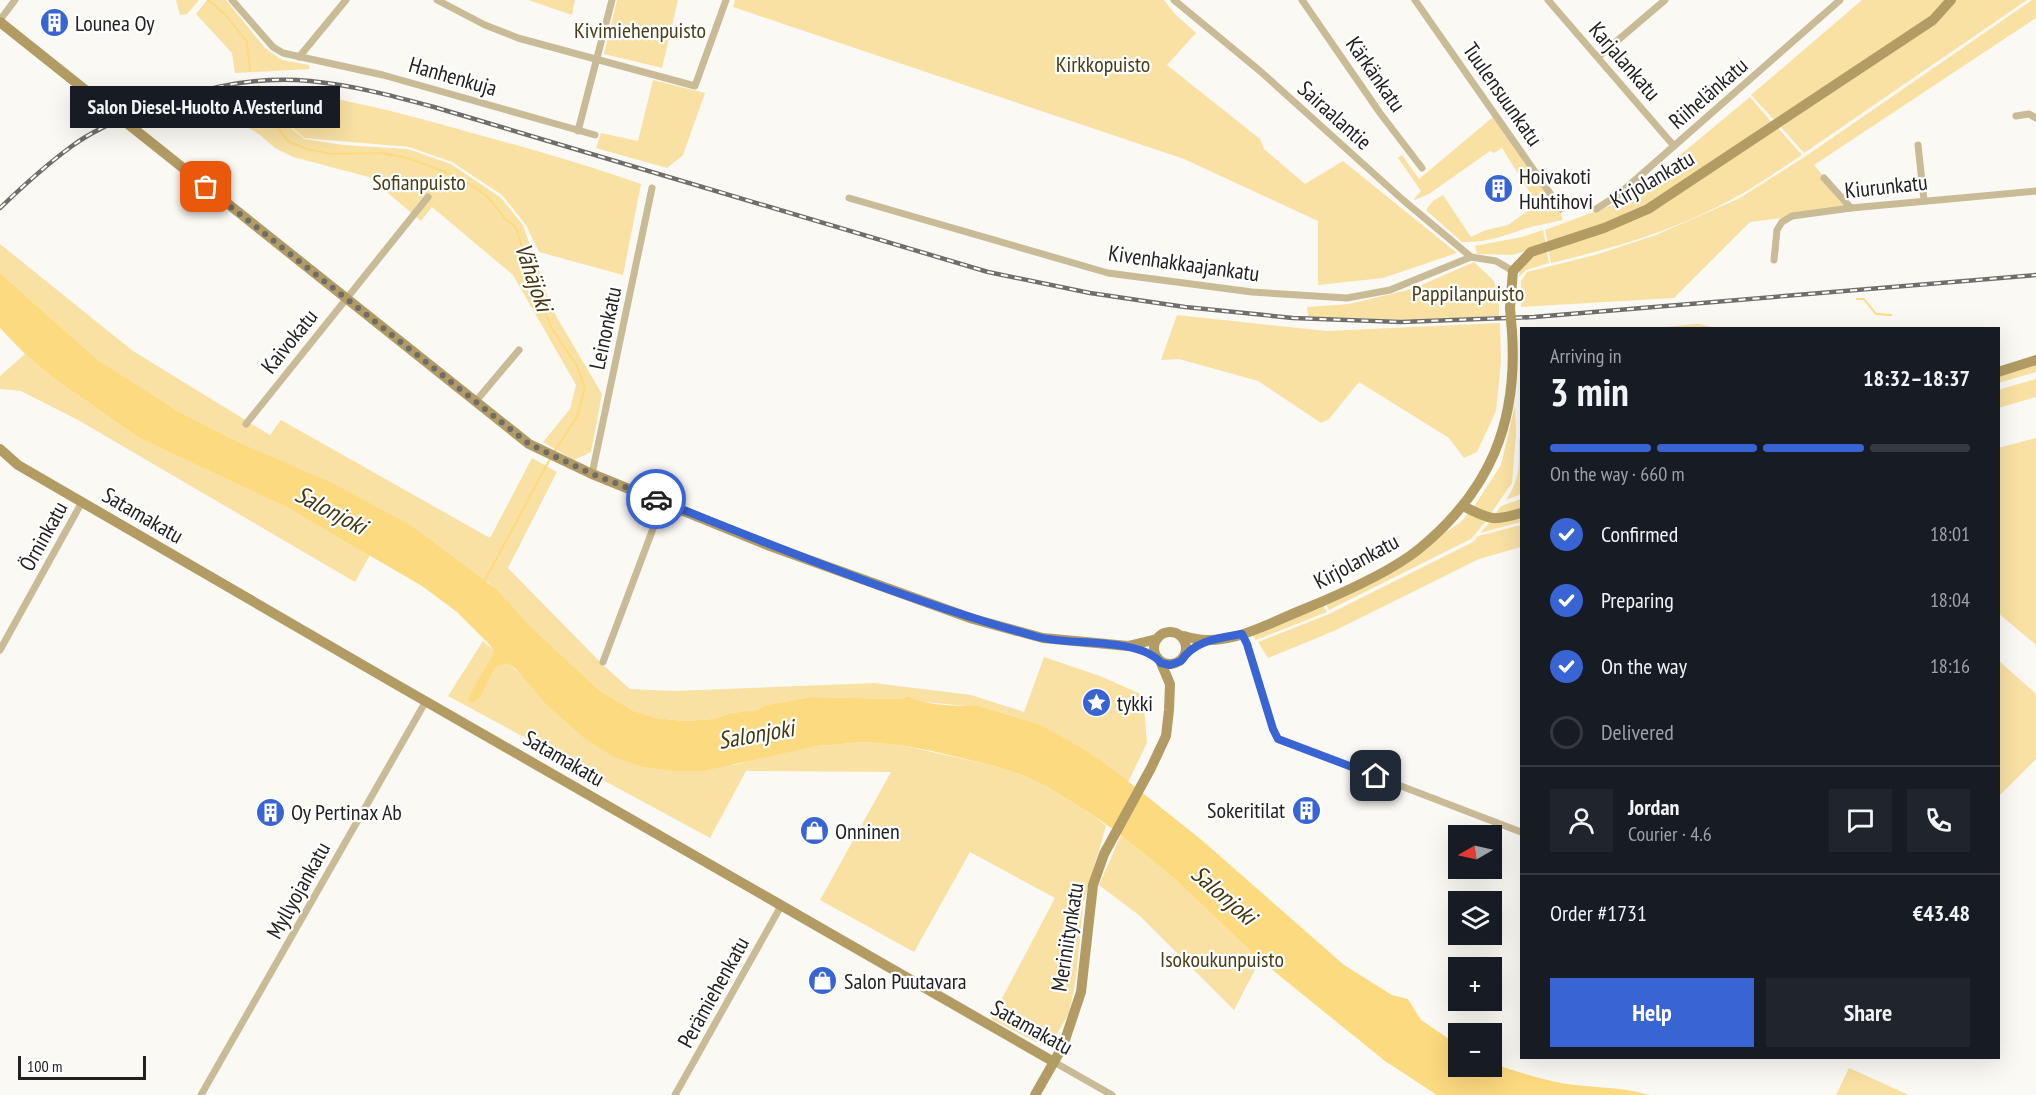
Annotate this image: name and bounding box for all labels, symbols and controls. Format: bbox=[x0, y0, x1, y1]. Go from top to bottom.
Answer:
building icon: Lounea Oy bbox=[38, 7, 70, 39]
place label: Lounea Oy bbox=[75, 9, 155, 37]
park label: Kivimiehenpuisto bbox=[574, 16, 706, 44]
street label: Karjalankatu bbox=[1583, 16, 1667, 106]
street label: Kärkänkatu bbox=[1340, 31, 1412, 117]
street label: Tuulensuunkatu bbox=[1457, 37, 1549, 151]
street label: Hanhenkuja bbox=[406, 50, 500, 102]
park label: Kirkkopuisto bbox=[1056, 50, 1150, 78]
street label: Riihelänkatu bbox=[1663, 51, 1753, 135]
street label: Sairaalantie bbox=[1292, 74, 1378, 156]
callout: Salon Diesel-Huolto A.Vesterlund bbox=[71, 85, 341, 127]
text: Salon Diesel-Huolto A.Vesterlund bbox=[87, 94, 323, 120]
street label: Kirjolankatu bbox=[1605, 144, 1699, 214]
pin bbox=[180, 161, 231, 212]
place label: Hoivakoti Huhtihovi bbox=[1519, 162, 1593, 215]
park label: Sofianpuisto bbox=[372, 168, 466, 196]
street label: Kiurunkatu bbox=[1843, 168, 1929, 204]
icon: bag bbox=[189, 170, 222, 203]
building icon: Hoivakoti Huhtihovi bbox=[1482, 173, 1514, 205]
water label: Vähäjoki bbox=[508, 239, 561, 318]
street label: Kivenhakkaajankatu bbox=[1107, 239, 1261, 287]
park label: Pappilanpuisto bbox=[1412, 279, 1524, 307]
street label: Leinonkatu bbox=[583, 284, 627, 372]
street label: Kaivokatu bbox=[255, 303, 323, 379]
text: Arriving in bbox=[1550, 343, 1622, 369]
text: 18:32–18:37 bbox=[1863, 364, 1970, 392]
text: 3 min bbox=[1550, 366, 1629, 417]
text: On the way · 660 m bbox=[1550, 461, 1685, 487]
courier bbox=[626, 469, 686, 529]
water label: Salonjoki bbox=[290, 478, 374, 543]
street label: Satamakatu bbox=[97, 481, 189, 549]
icon: car bbox=[640, 483, 673, 516]
street label: Örninkatu bbox=[13, 496, 73, 576]
icon: check bbox=[1550, 518, 1583, 551]
text: Confirmed bbox=[1601, 520, 1678, 548]
text: 18:01 bbox=[1930, 521, 1970, 547]
street label: Kirjolankatu bbox=[1309, 527, 1403, 595]
icon: check bbox=[1550, 584, 1583, 617]
text: Preparing bbox=[1601, 586, 1674, 614]
text: 18:04 bbox=[1930, 587, 1970, 613]
icon: check bbox=[1550, 650, 1583, 683]
text: On the way bbox=[1601, 652, 1687, 680]
text: 18:16 bbox=[1930, 653, 1970, 679]
place icon: tykki bbox=[1080, 687, 1112, 719]
place label: tykki bbox=[1117, 689, 1153, 717]
water label: Salonjoki bbox=[716, 712, 799, 756]
text: Delivered bbox=[1601, 718, 1674, 746]
street label: Satamakatu bbox=[518, 724, 610, 792]
pin bbox=[1350, 750, 1401, 801]
icon: home bbox=[1359, 759, 1392, 792]
button: person bbox=[1550, 789, 1613, 852]
button: chat bbox=[1829, 789, 1892, 852]
button: phone bbox=[1907, 789, 1970, 852]
text: Jordan bbox=[1628, 793, 1679, 821]
building icon: Sokeritilat bbox=[1290, 794, 1322, 826]
building icon: Oy Pertinax Ab bbox=[254, 796, 286, 828]
place label: Sokeritilat bbox=[1207, 796, 1285, 824]
place label: Oy Pertinax Ab bbox=[291, 798, 402, 826]
shop icon: Onninen bbox=[798, 815, 830, 847]
place label: Onninen bbox=[835, 817, 900, 845]
text: Courier · 4.6 bbox=[1628, 821, 1712, 847]
north arrow bbox=[1448, 825, 1502, 879]
map controls bbox=[1448, 825, 1502, 1077]
street label: Myllyojankatu bbox=[260, 837, 336, 943]
water label: Salonjoki bbox=[1185, 858, 1265, 934]
street label: Meriniitynkatu bbox=[1045, 881, 1089, 993]
button: layers bbox=[1448, 891, 1502, 945]
text: Order #1731 bbox=[1550, 899, 1647, 927]
text: €43.48 bbox=[1913, 899, 1970, 927]
street label: Perämiehenkatu bbox=[671, 932, 755, 1052]
park label: Isokoukunpuisto bbox=[1160, 945, 1284, 973]
button: + bbox=[1448, 957, 1502, 1011]
shop icon: Salon Puutavara bbox=[807, 965, 839, 997]
place label: Salon Puutavara bbox=[844, 967, 967, 995]
button: Help bbox=[1550, 978, 1754, 1047]
button: Share bbox=[1766, 978, 1970, 1047]
street label: Satamakatu bbox=[986, 993, 1078, 1061]
button: − bbox=[1448, 1023, 1502, 1077]
scale bar bbox=[18, 1053, 146, 1080]
text: 100 m bbox=[27, 1056, 62, 1076]

